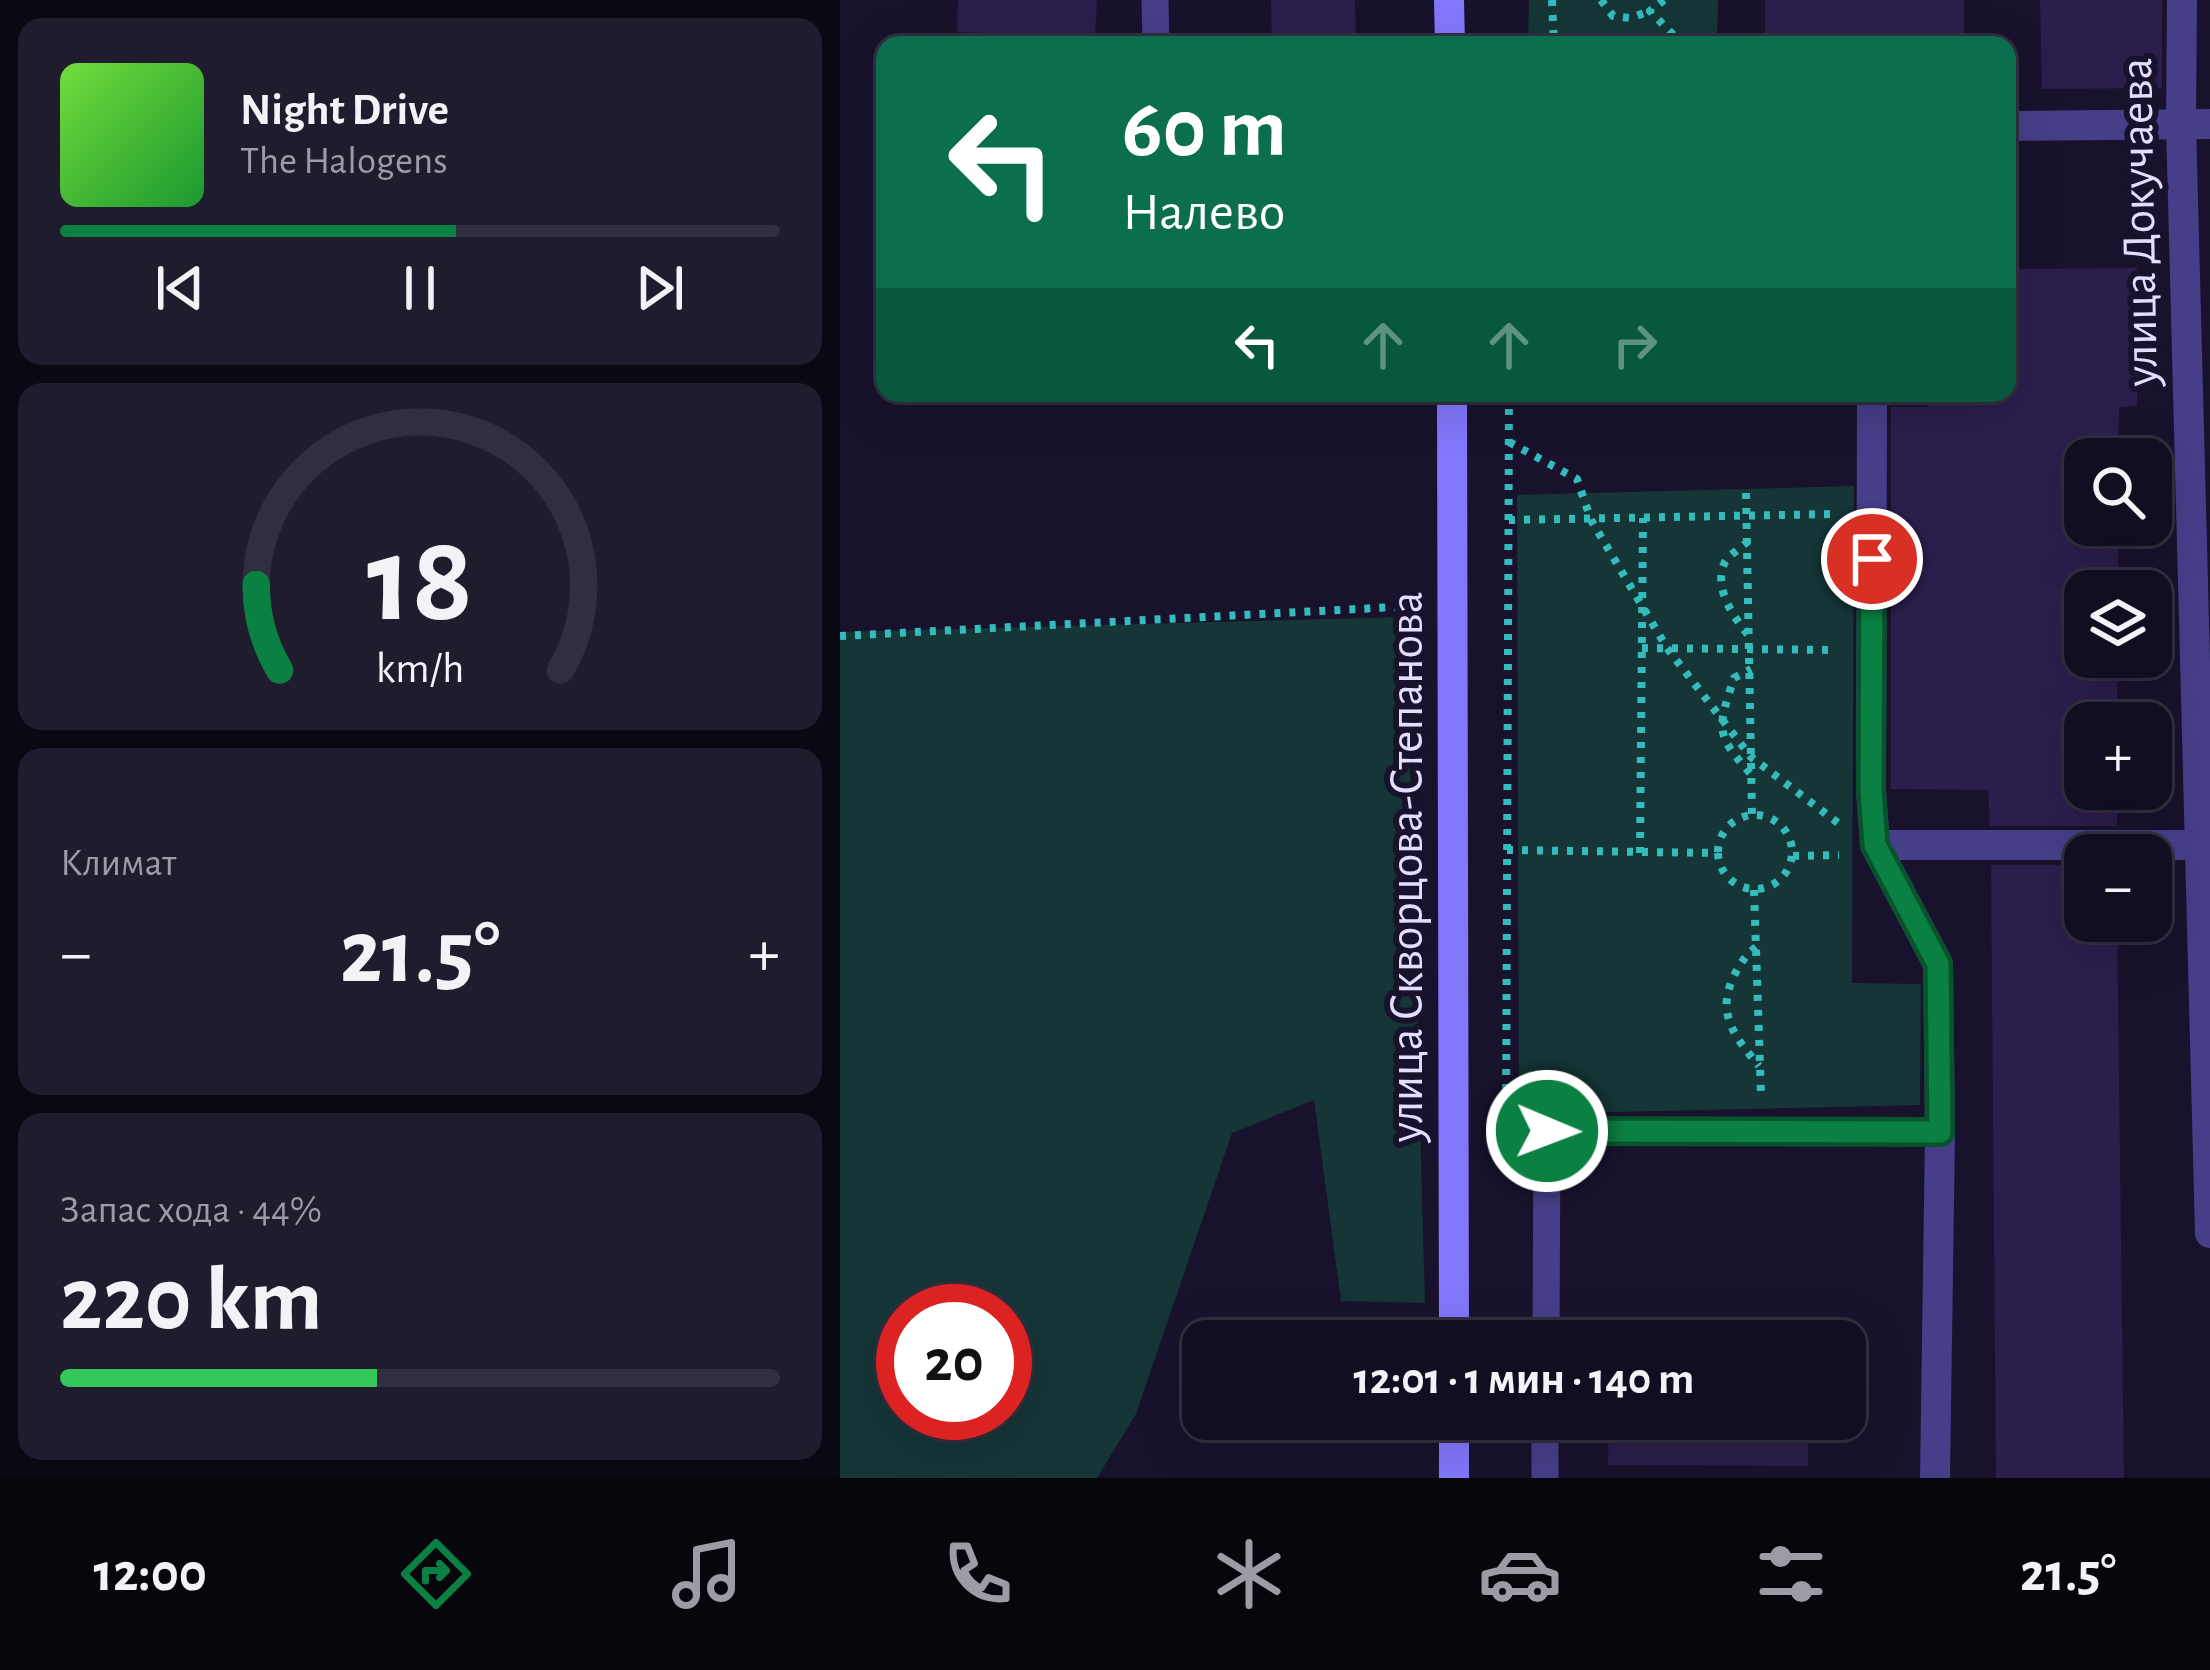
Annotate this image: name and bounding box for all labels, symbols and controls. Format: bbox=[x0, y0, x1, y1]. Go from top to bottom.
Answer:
street label: улица Докучаева bbox=[2113, 57, 2167, 388]
icon: left bbox=[924, 84, 1080, 240]
text: Night Drive bbox=[240, 88, 449, 133]
text: 60 m bbox=[1122, 88, 1287, 172]
text: The Halogens bbox=[240, 142, 448, 181]
text: Налево bbox=[1122, 186, 1285, 240]
icon: previous bbox=[147, 255, 213, 321]
icon: pause bbox=[387, 255, 453, 321]
icon: next bbox=[627, 255, 693, 321]
icon: left bbox=[1224, 312, 1290, 378]
icon: ahead bbox=[1350, 312, 1416, 378]
icon: ahead bbox=[1476, 312, 1542, 378]
icon: right bbox=[1602, 312, 1668, 378]
map controls bbox=[2064, 438, 2172, 942]
button: search bbox=[2064, 438, 2172, 546]
pin bbox=[1821, 508, 1923, 610]
text: 18 bbox=[367, 519, 473, 644]
icon: arrive bbox=[1839, 526, 1905, 592]
button: layers bbox=[2064, 570, 2172, 678]
street label: улица Скворцова-Степанова bbox=[1384, 591, 1432, 1144]
text: km/h bbox=[376, 647, 464, 690]
button: + bbox=[2064, 702, 2172, 810]
button: − bbox=[2064, 834, 2172, 942]
text: Климат bbox=[60, 844, 176, 883]
text: 21.5° bbox=[340, 909, 500, 999]
text: − bbox=[60, 921, 92, 987]
text: + bbox=[748, 921, 780, 987]
position arrow bbox=[1484, 1068, 1610, 1194]
text: Запас хода · 44% bbox=[60, 1191, 322, 1230]
text: 220 km bbox=[60, 1256, 322, 1346]
speed limit sign: 20 bbox=[876, 1284, 1032, 1440]
text: 12:01 · 1 мин · 140 m bbox=[1354, 1357, 1694, 1402]
icon: directions bbox=[394, 1532, 478, 1616]
icon: music bbox=[665, 1532, 749, 1616]
icon: phone bbox=[936, 1532, 1020, 1616]
icon: climate bbox=[1207, 1532, 1291, 1616]
icon: car bbox=[1478, 1532, 1562, 1616]
icon: filters bbox=[1749, 1532, 1833, 1616]
text: 12:00 bbox=[94, 1547, 207, 1601]
text: 21.5° bbox=[2020, 1547, 2116, 1601]

